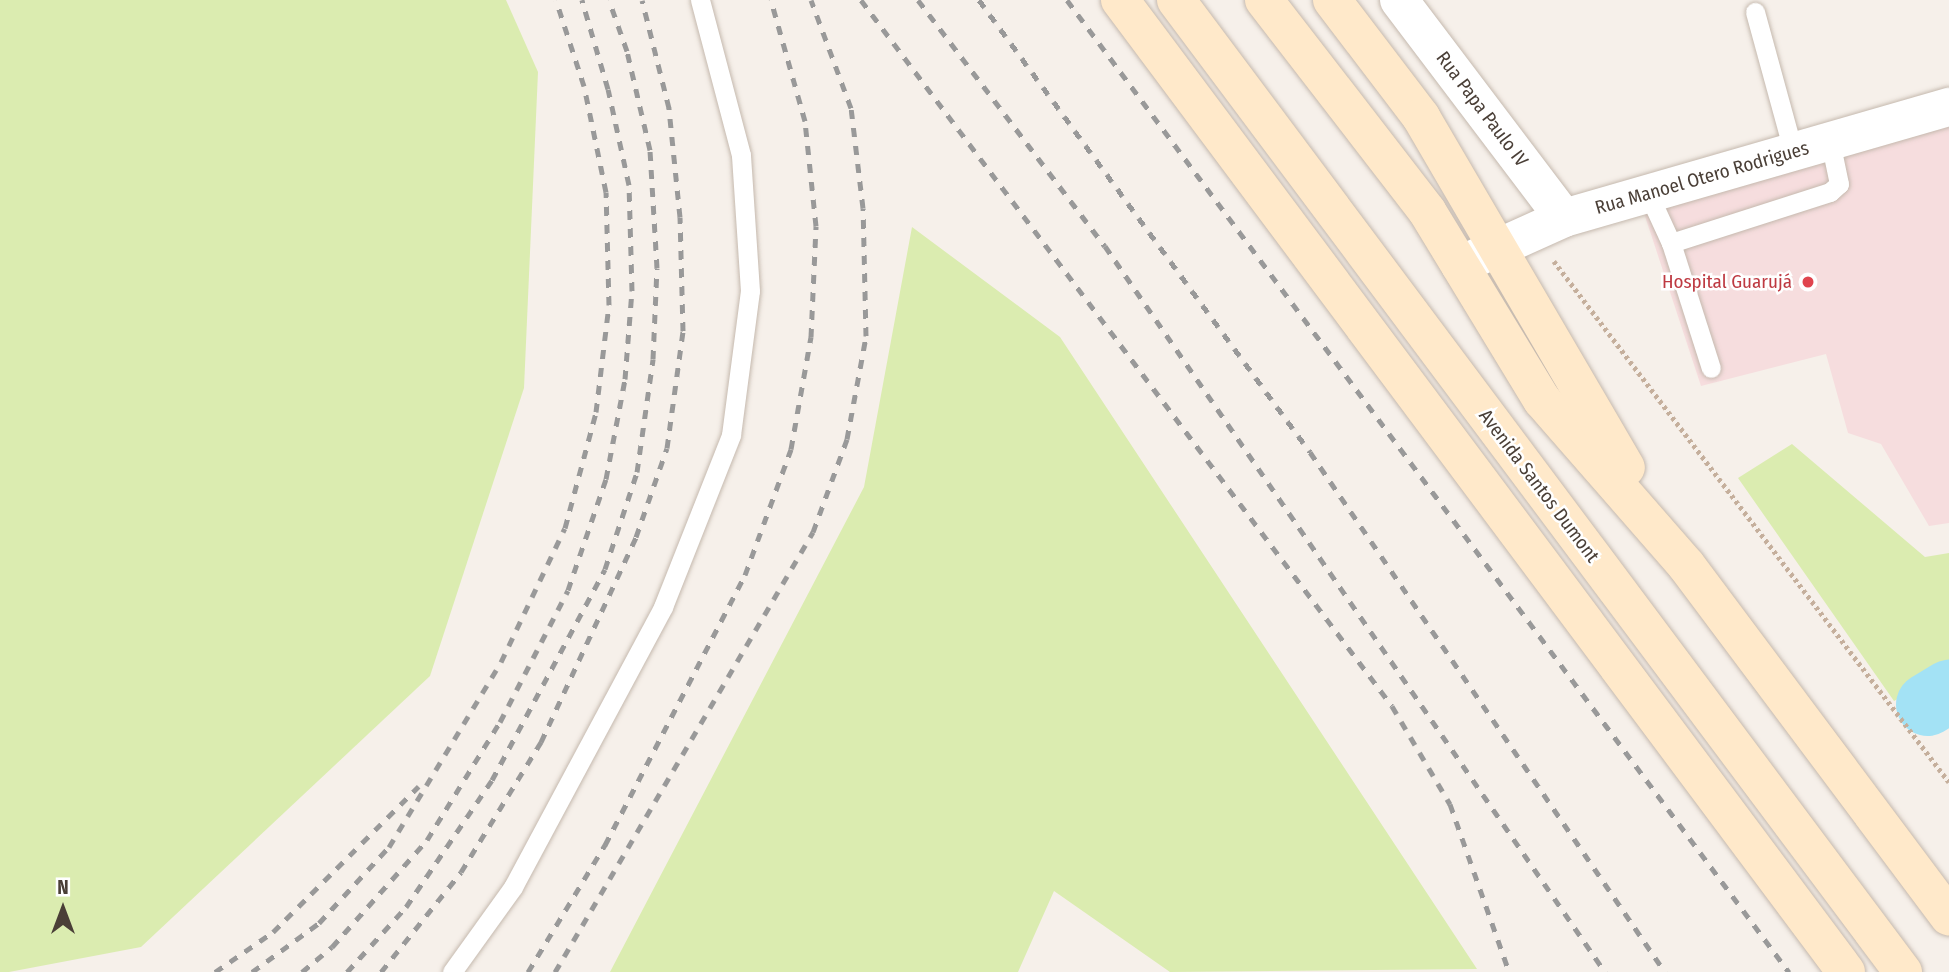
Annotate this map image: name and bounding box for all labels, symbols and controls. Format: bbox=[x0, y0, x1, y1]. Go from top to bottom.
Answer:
street label: Rua Papa Paulo IV bbox=[1431, 47, 1533, 171]
street label: Rua Manoel Otero Rodrigues bbox=[1592, 137, 1812, 219]
place label: Hospital Guarujá bbox=[1662, 271, 1792, 293]
marker: Hospital Guarujá bbox=[1798, 272, 1818, 292]
street label: Avenida Santos Dumont bbox=[1474, 405, 1604, 567]
north arrow bbox=[28, 874, 98, 944]
text: N bbox=[57, 876, 69, 899]

